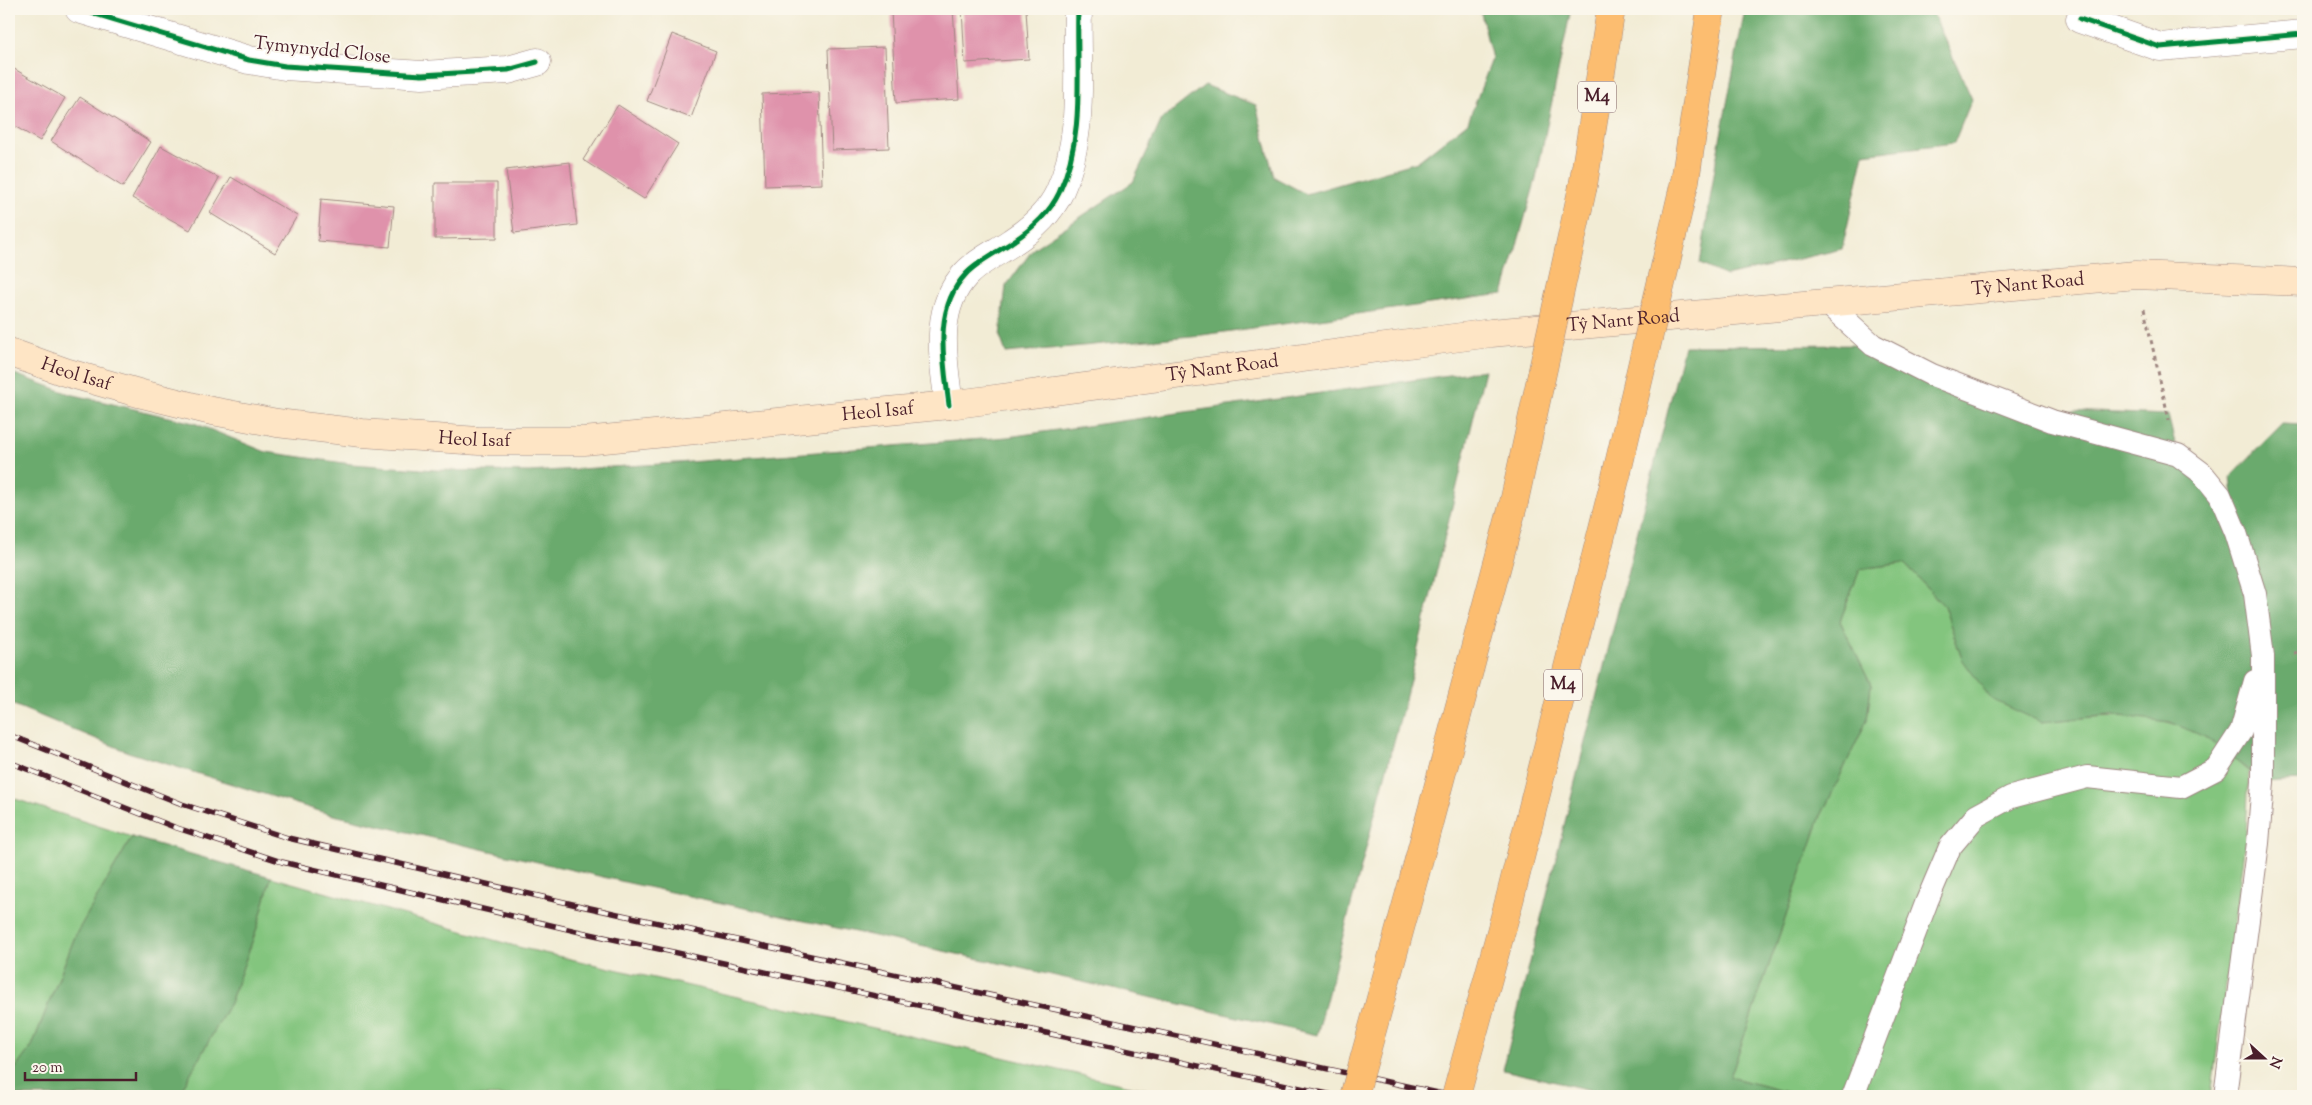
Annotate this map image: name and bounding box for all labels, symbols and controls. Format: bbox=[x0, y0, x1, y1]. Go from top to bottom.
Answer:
street label: Tymynydd Close bbox=[252, 30, 392, 72]
road number: M4 bbox=[1578, 81, 1616, 112]
street label: Tŷ Nant Road bbox=[1970, 266, 2086, 303]
street label: Tŷ Nant Road bbox=[1566, 303, 1681, 340]
street label: Tŷ Nant Road bbox=[1164, 348, 1281, 390]
street label: Heol Isaf bbox=[37, 351, 116, 399]
street label: Heol Isaf bbox=[841, 395, 917, 429]
street label: Heol Isaf bbox=[437, 425, 512, 455]
road number: M4 bbox=[1544, 670, 1582, 700]
north arrow bbox=[2240, 1032, 2290, 1082]
scale bar bbox=[25, 1050, 136, 1082]
text: N bbox=[2263, 1053, 2286, 1071]
text: 20 m bbox=[32, 1058, 63, 1079]

